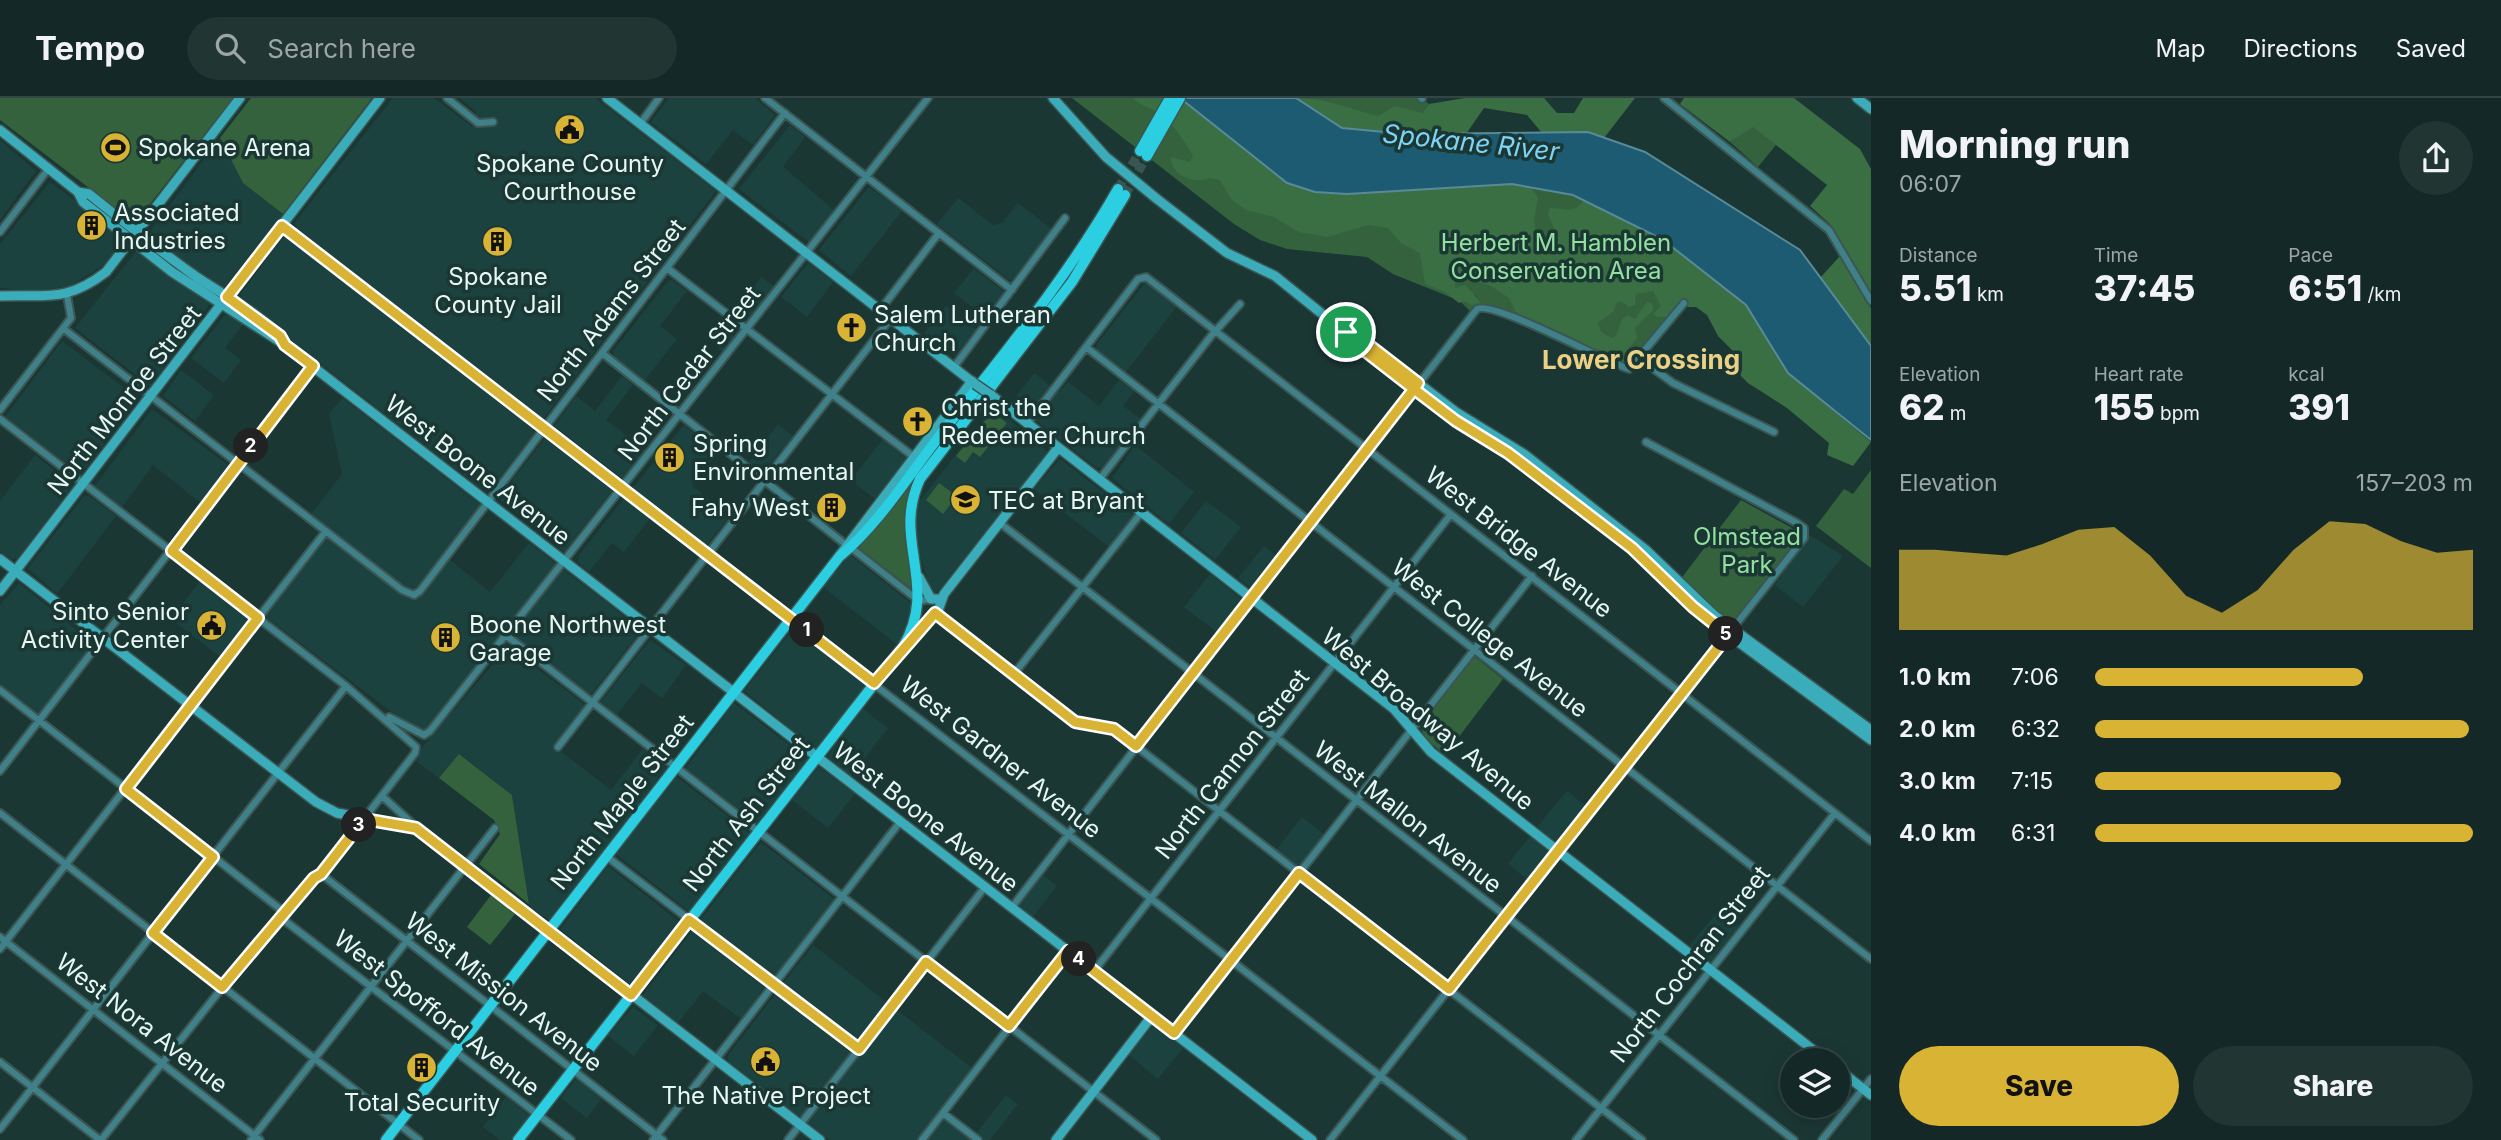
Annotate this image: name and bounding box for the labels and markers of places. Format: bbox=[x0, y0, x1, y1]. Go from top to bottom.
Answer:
public building icon: Spokane County Courthouse bbox=[553, 112, 587, 146]
sports icon: Spokane Arena bbox=[98, 130, 132, 164]
place label: Spokane Arena bbox=[138, 133, 311, 162]
place label: Spokane County Courthouse bbox=[476, 149, 664, 206]
place label: Associated Industries bbox=[114, 198, 240, 255]
building icon: Associated Industries bbox=[74, 209, 108, 243]
building icon: Spokane County Jail bbox=[481, 225, 515, 259]
place label: Spokane County Jail bbox=[434, 262, 562, 319]
place label: Salem Lutheran Church bbox=[874, 300, 1051, 357]
pin bbox=[1316, 302, 1376, 362]
church icon: Salem Lutheran Church bbox=[834, 311, 868, 345]
place label: Christ the Redeemer Church bbox=[941, 393, 1146, 450]
church icon: Christ the Redeemer Church bbox=[901, 404, 935, 438]
pin: 2 bbox=[233, 428, 268, 464]
place label: Spring Environmental bbox=[693, 429, 854, 486]
building icon: Spring Environmental bbox=[653, 440, 687, 474]
school or university icon: TEC at Bryant bbox=[948, 483, 982, 517]
place label: TEC at Bryant bbox=[988, 486, 1144, 515]
building icon: Fahy West bbox=[815, 490, 849, 524]
place label: Fahy West bbox=[691, 493, 809, 522]
place label: Sinto Senior Activity Center bbox=[21, 597, 189, 654]
public building icon: Sinto Senior Activity Center bbox=[195, 608, 229, 642]
place label: Boone Northwest Garage bbox=[469, 610, 666, 667]
pin: 1 bbox=[790, 612, 824, 648]
pin: 5 bbox=[1708, 616, 1744, 652]
building icon: Boone Northwest Garage bbox=[429, 621, 463, 655]
pin: 3 bbox=[342, 808, 376, 842]
pin: 4 bbox=[1062, 942, 1096, 976]
public building icon: The Native Project bbox=[749, 1044, 783, 1078]
building icon: Total Security bbox=[405, 1051, 439, 1085]
place label: The Native Project bbox=[661, 1081, 871, 1110]
place label: Total Security bbox=[344, 1088, 500, 1117]

